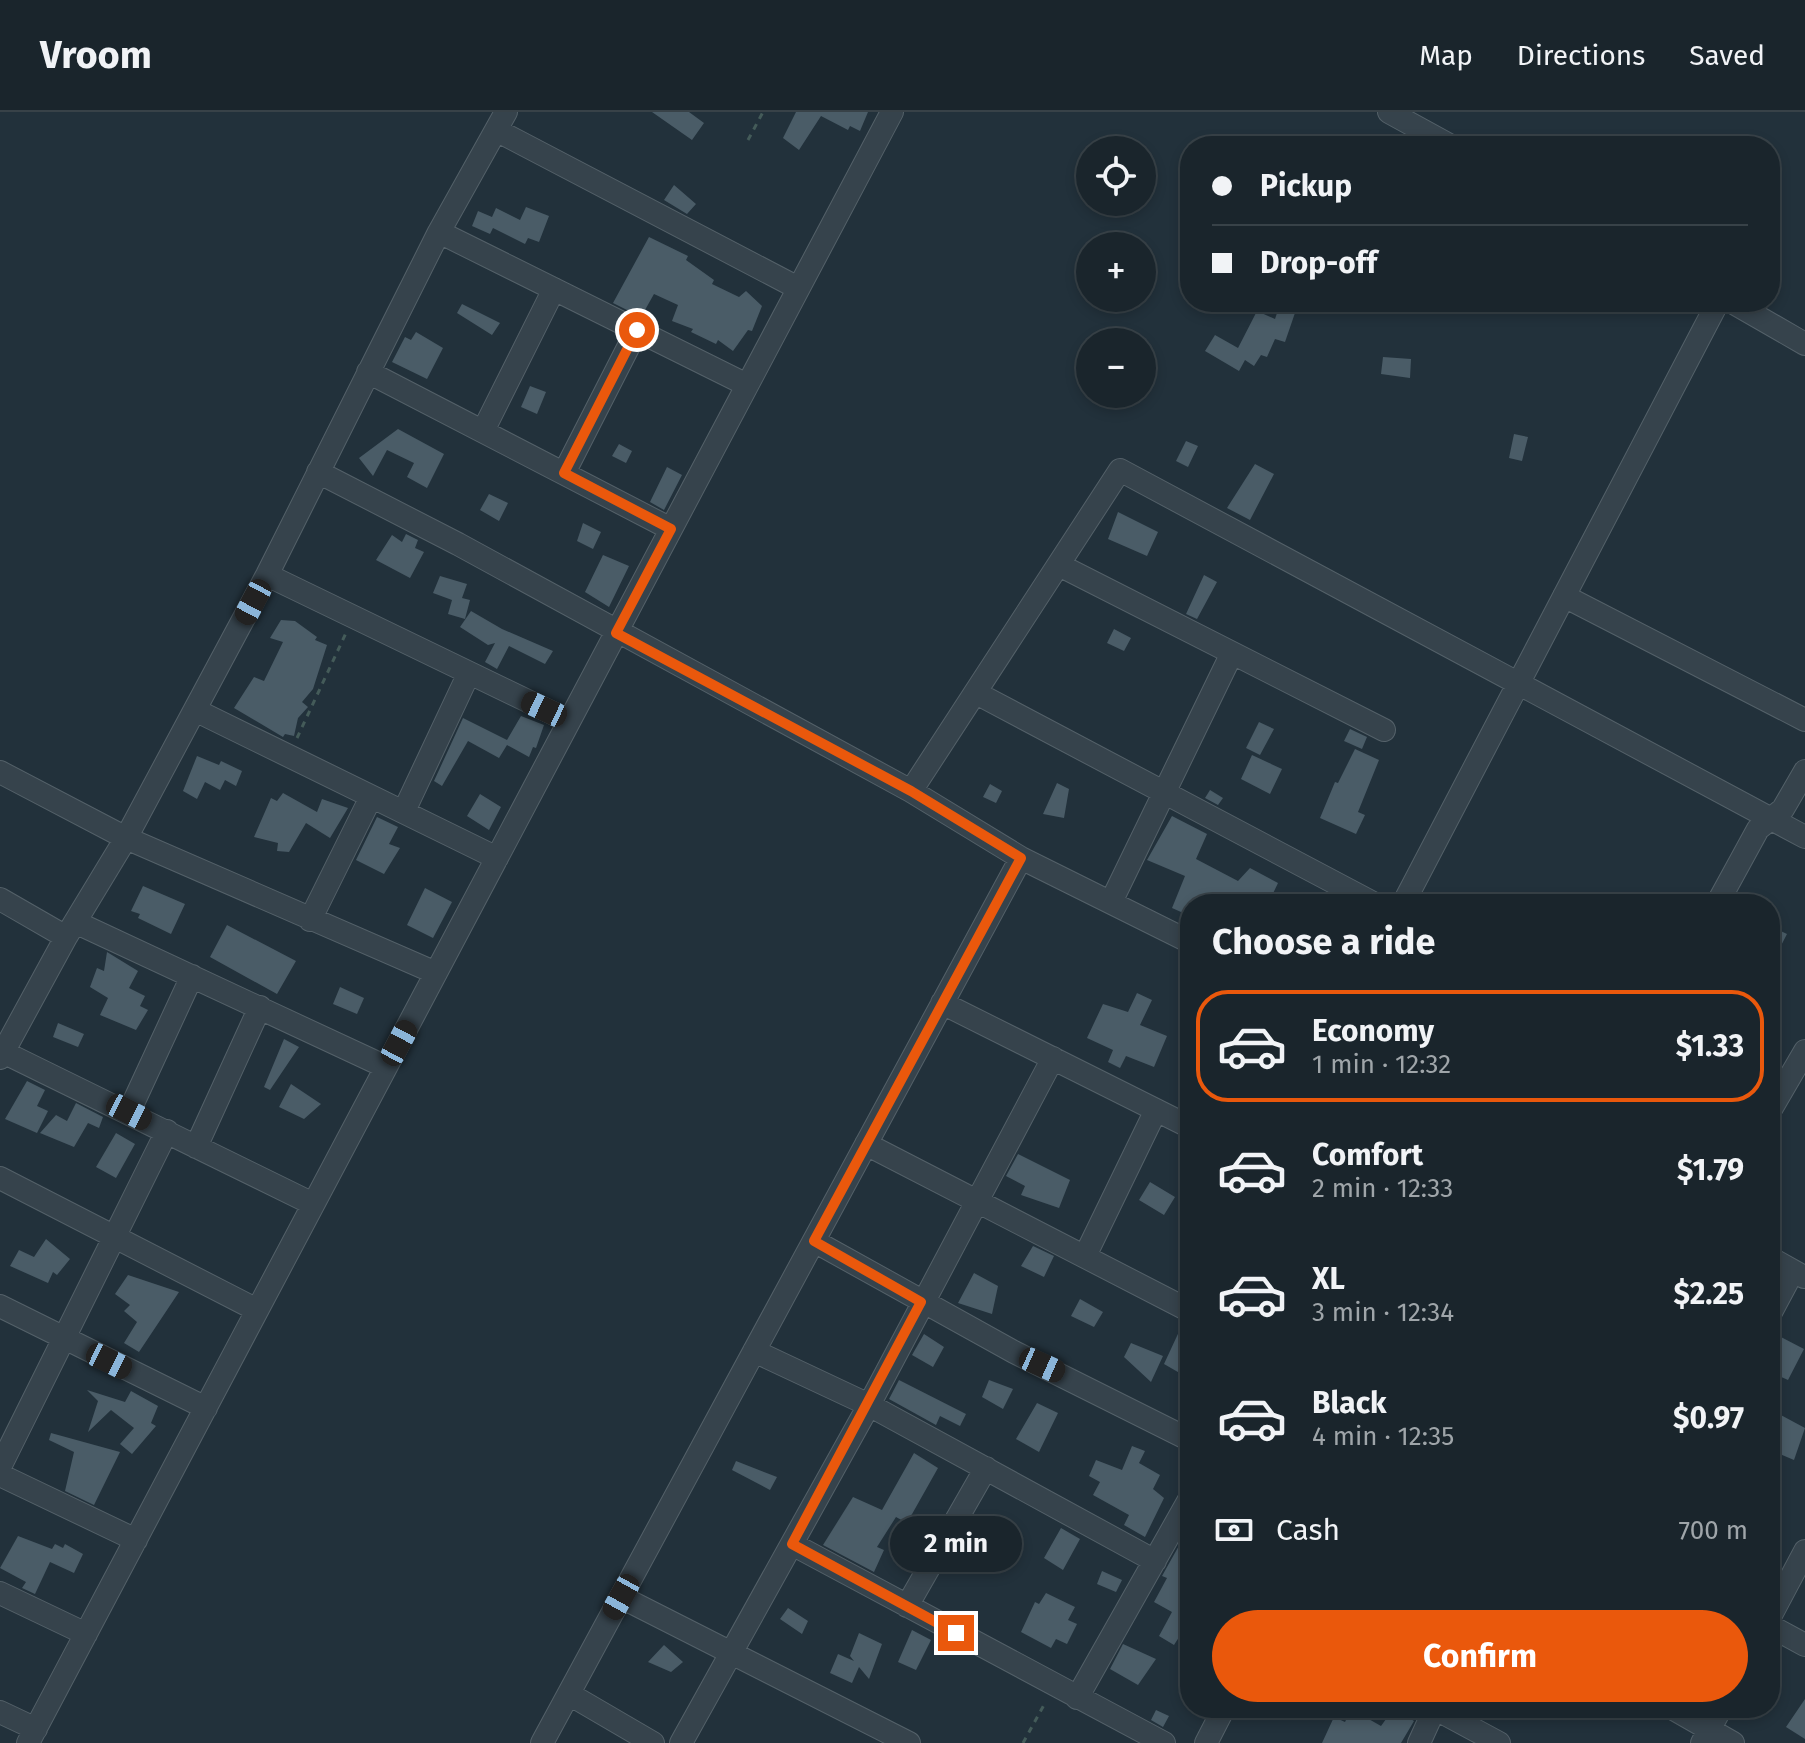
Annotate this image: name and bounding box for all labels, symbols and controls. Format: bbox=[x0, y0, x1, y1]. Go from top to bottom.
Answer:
text: Vroom bbox=[40, 32, 152, 78]
text: Map bbox=[1419, 39, 1473, 72]
text: Directions bbox=[1517, 39, 1645, 72]
text: Saved bbox=[1689, 39, 1765, 72]
map controls bbox=[1076, 136, 1156, 408]
button: locate bbox=[1076, 136, 1156, 216]
text: Pickup bbox=[1260, 168, 1352, 204]
button: + bbox=[1076, 232, 1156, 312]
text: Drop-off bbox=[1260, 245, 1377, 281]
route start bbox=[619, 312, 655, 348]
button: − bbox=[1076, 328, 1156, 408]
car bbox=[231, 575, 275, 629]
car bbox=[517, 688, 571, 730]
text: Choose a ride bbox=[1212, 920, 1435, 964]
icon: car bbox=[1216, 1010, 1288, 1082]
text: Economy bbox=[1312, 1013, 1434, 1049]
car bbox=[377, 1016, 421, 1070]
text: $1.33 bbox=[1676, 1028, 1744, 1064]
text: 1 min · 12:32 bbox=[1312, 1049, 1451, 1080]
car bbox=[102, 1090, 156, 1134]
icon: car bbox=[1216, 1134, 1288, 1206]
text: Comfort bbox=[1312, 1137, 1423, 1173]
text: $1.79 bbox=[1677, 1152, 1744, 1188]
text: 2 min · 12:33 bbox=[1312, 1173, 1453, 1204]
icon: car bbox=[1216, 1258, 1288, 1330]
text: XL bbox=[1312, 1261, 1345, 1297]
text: $2.25 bbox=[1674, 1276, 1744, 1312]
text: 3 min · 12:34 bbox=[1312, 1297, 1454, 1328]
car bbox=[82, 1340, 136, 1382]
car bbox=[1015, 1344, 1069, 1386]
icon: car bbox=[1216, 1382, 1288, 1454]
text: Black bbox=[1312, 1385, 1387, 1421]
text: $0.97 bbox=[1673, 1400, 1744, 1436]
text: 4 min · 12:35 bbox=[1312, 1421, 1454, 1452]
icon: cash bbox=[1212, 1508, 1256, 1552]
text: Cash bbox=[1276, 1512, 1340, 1548]
text: 700 m bbox=[1679, 1515, 1748, 1546]
callout: 2 min bbox=[890, 1517, 1022, 1573]
text: 2 min bbox=[924, 1528, 988, 1559]
car bbox=[599, 1570, 643, 1624]
button: Confirm bbox=[1212, 1610, 1748, 1702]
route end bbox=[938, 1615, 974, 1651]

